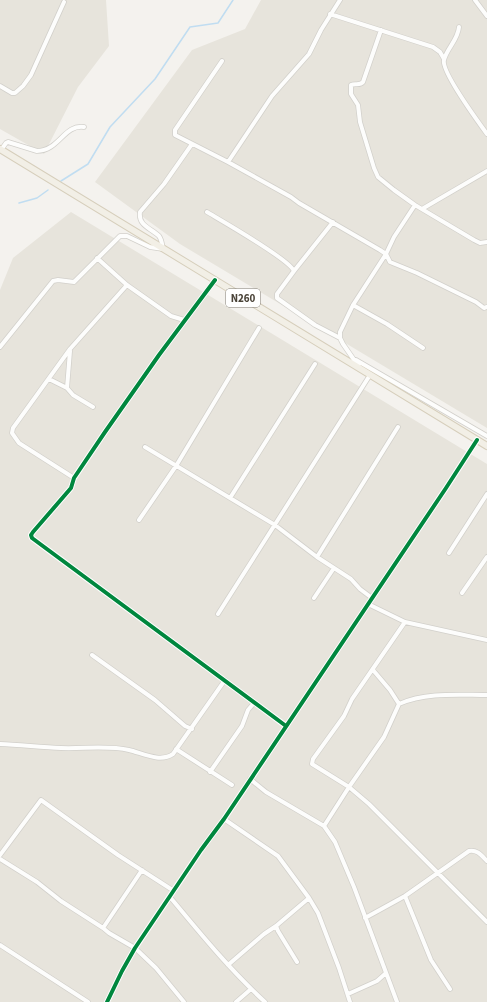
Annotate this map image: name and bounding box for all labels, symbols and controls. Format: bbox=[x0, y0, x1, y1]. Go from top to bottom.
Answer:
road number: N260 bbox=[226, 289, 260, 307]

